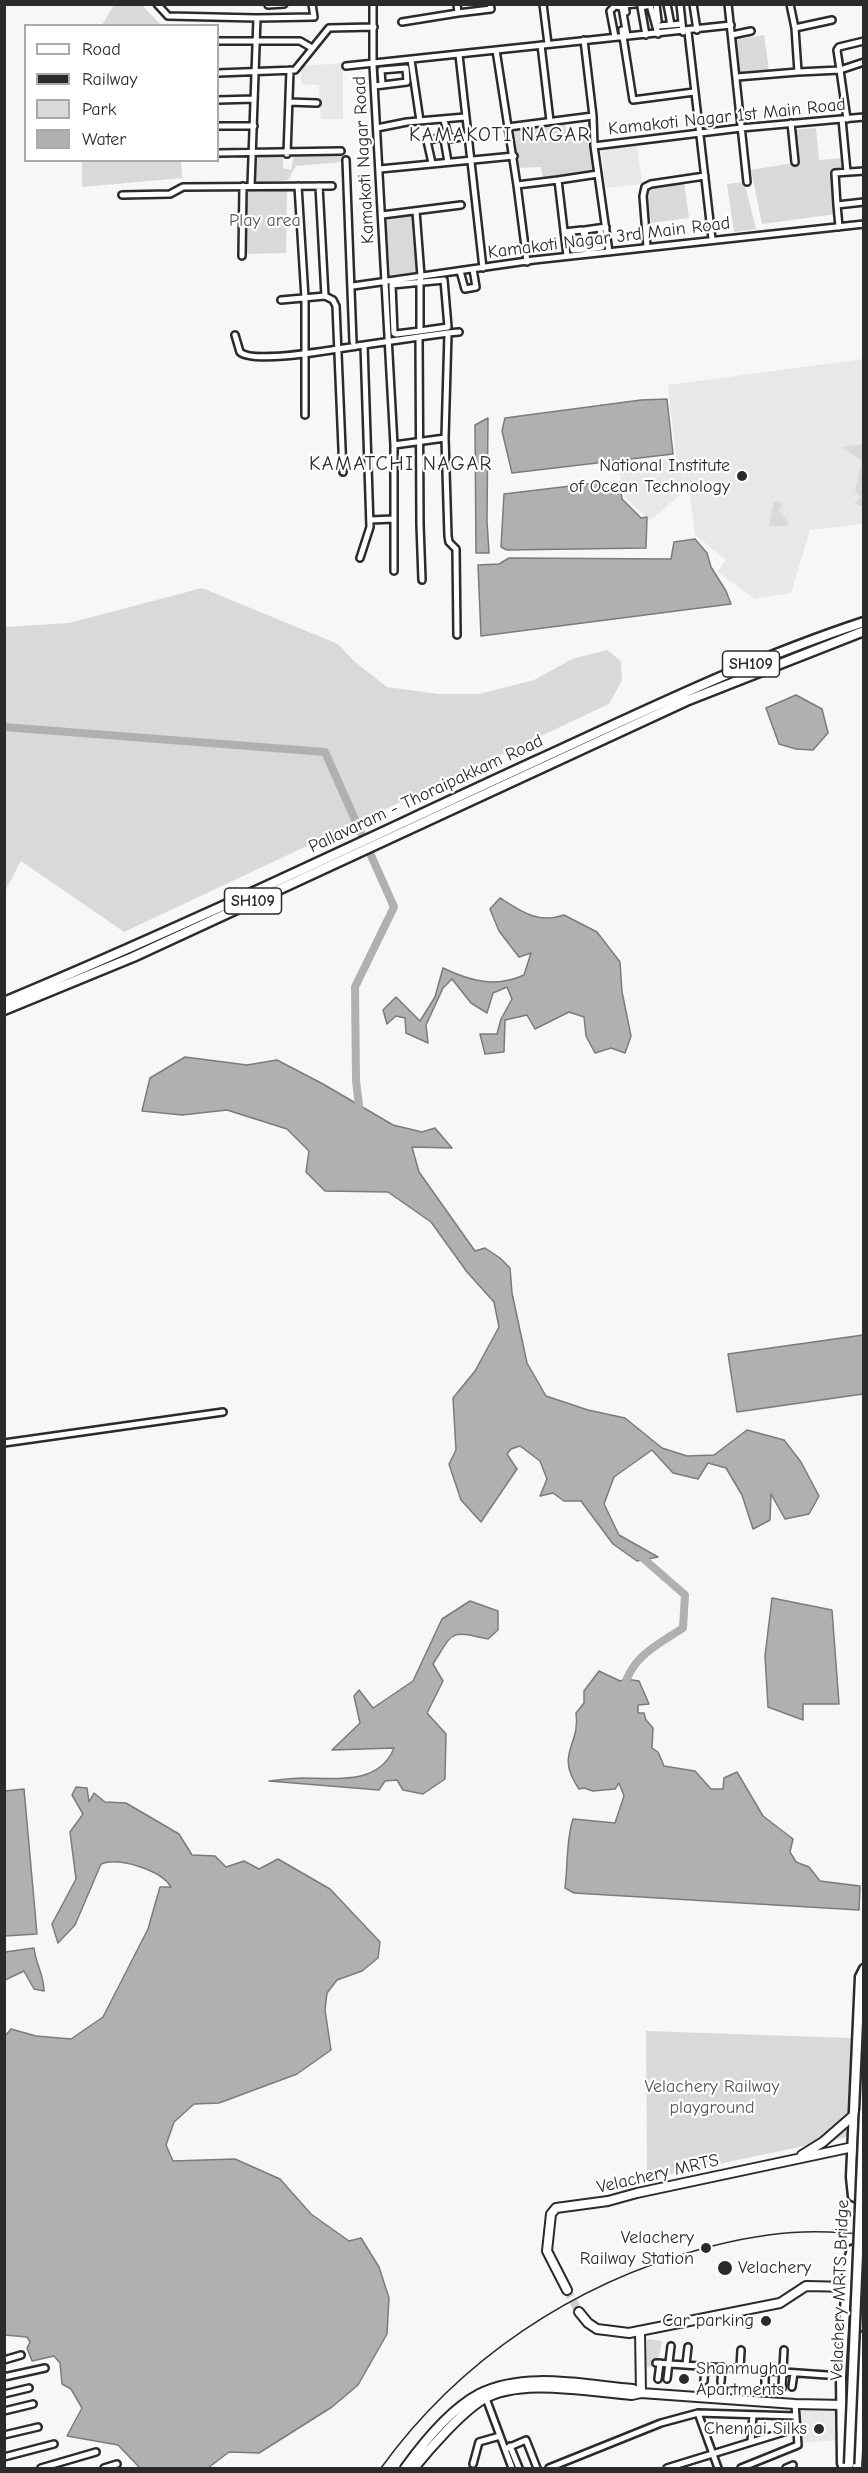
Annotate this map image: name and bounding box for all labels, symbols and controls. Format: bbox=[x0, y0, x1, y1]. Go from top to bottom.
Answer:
legend bbox=[24, 24, 219, 162]
text: Road bbox=[82, 39, 121, 60]
text: Railway bbox=[82, 69, 138, 90]
street label: Kamakoti Nagar Road bbox=[349, 75, 379, 245]
street label: Kamakoti Nagar 1st Main Road bbox=[607, 94, 847, 140]
text: Park bbox=[82, 99, 116, 120]
district label: KAMAKOTI NAGAR bbox=[409, 123, 591, 147]
text: Water bbox=[82, 129, 126, 150]
park label: Play area bbox=[229, 210, 301, 232]
street label: Kamakoti Nagar 3rd Main Road bbox=[487, 212, 731, 264]
district label: KAMATCHI NAGAR bbox=[309, 452, 493, 476]
place label: National Institute of Ocean Technology bbox=[569, 455, 730, 498]
marker: National Institute of Ocean Technology bbox=[735, 469, 749, 483]
road number: SH109 bbox=[722, 651, 780, 677]
street label: Pallavaram - Thoraipakkam Road bbox=[305, 730, 547, 858]
road number: SH109 bbox=[224, 888, 282, 914]
park label: Velachery Railway playground bbox=[645, 2076, 779, 2118]
street label: Velachery MRTS bbox=[595, 2149, 721, 2199]
street label: Velachery MRTS Bridge bbox=[826, 2199, 854, 2381]
place label: Velachery Railway Station bbox=[580, 2227, 694, 2270]
marker: Velachery Railway Station bbox=[699, 2241, 713, 2255]
place label: Velachery bbox=[738, 2257, 811, 2279]
marker: Velachery bbox=[716, 2259, 734, 2277]
place label: Car parking bbox=[662, 2310, 754, 2332]
marker: Car parking bbox=[759, 2314, 773, 2328]
place label: Shanmugha Apartments bbox=[696, 2358, 787, 2400]
marker: Shanmugha Apartments bbox=[677, 2372, 691, 2386]
place label: Chennai Silks bbox=[704, 2418, 807, 2440]
marker: Chennai Silks bbox=[812, 2422, 826, 2436]

